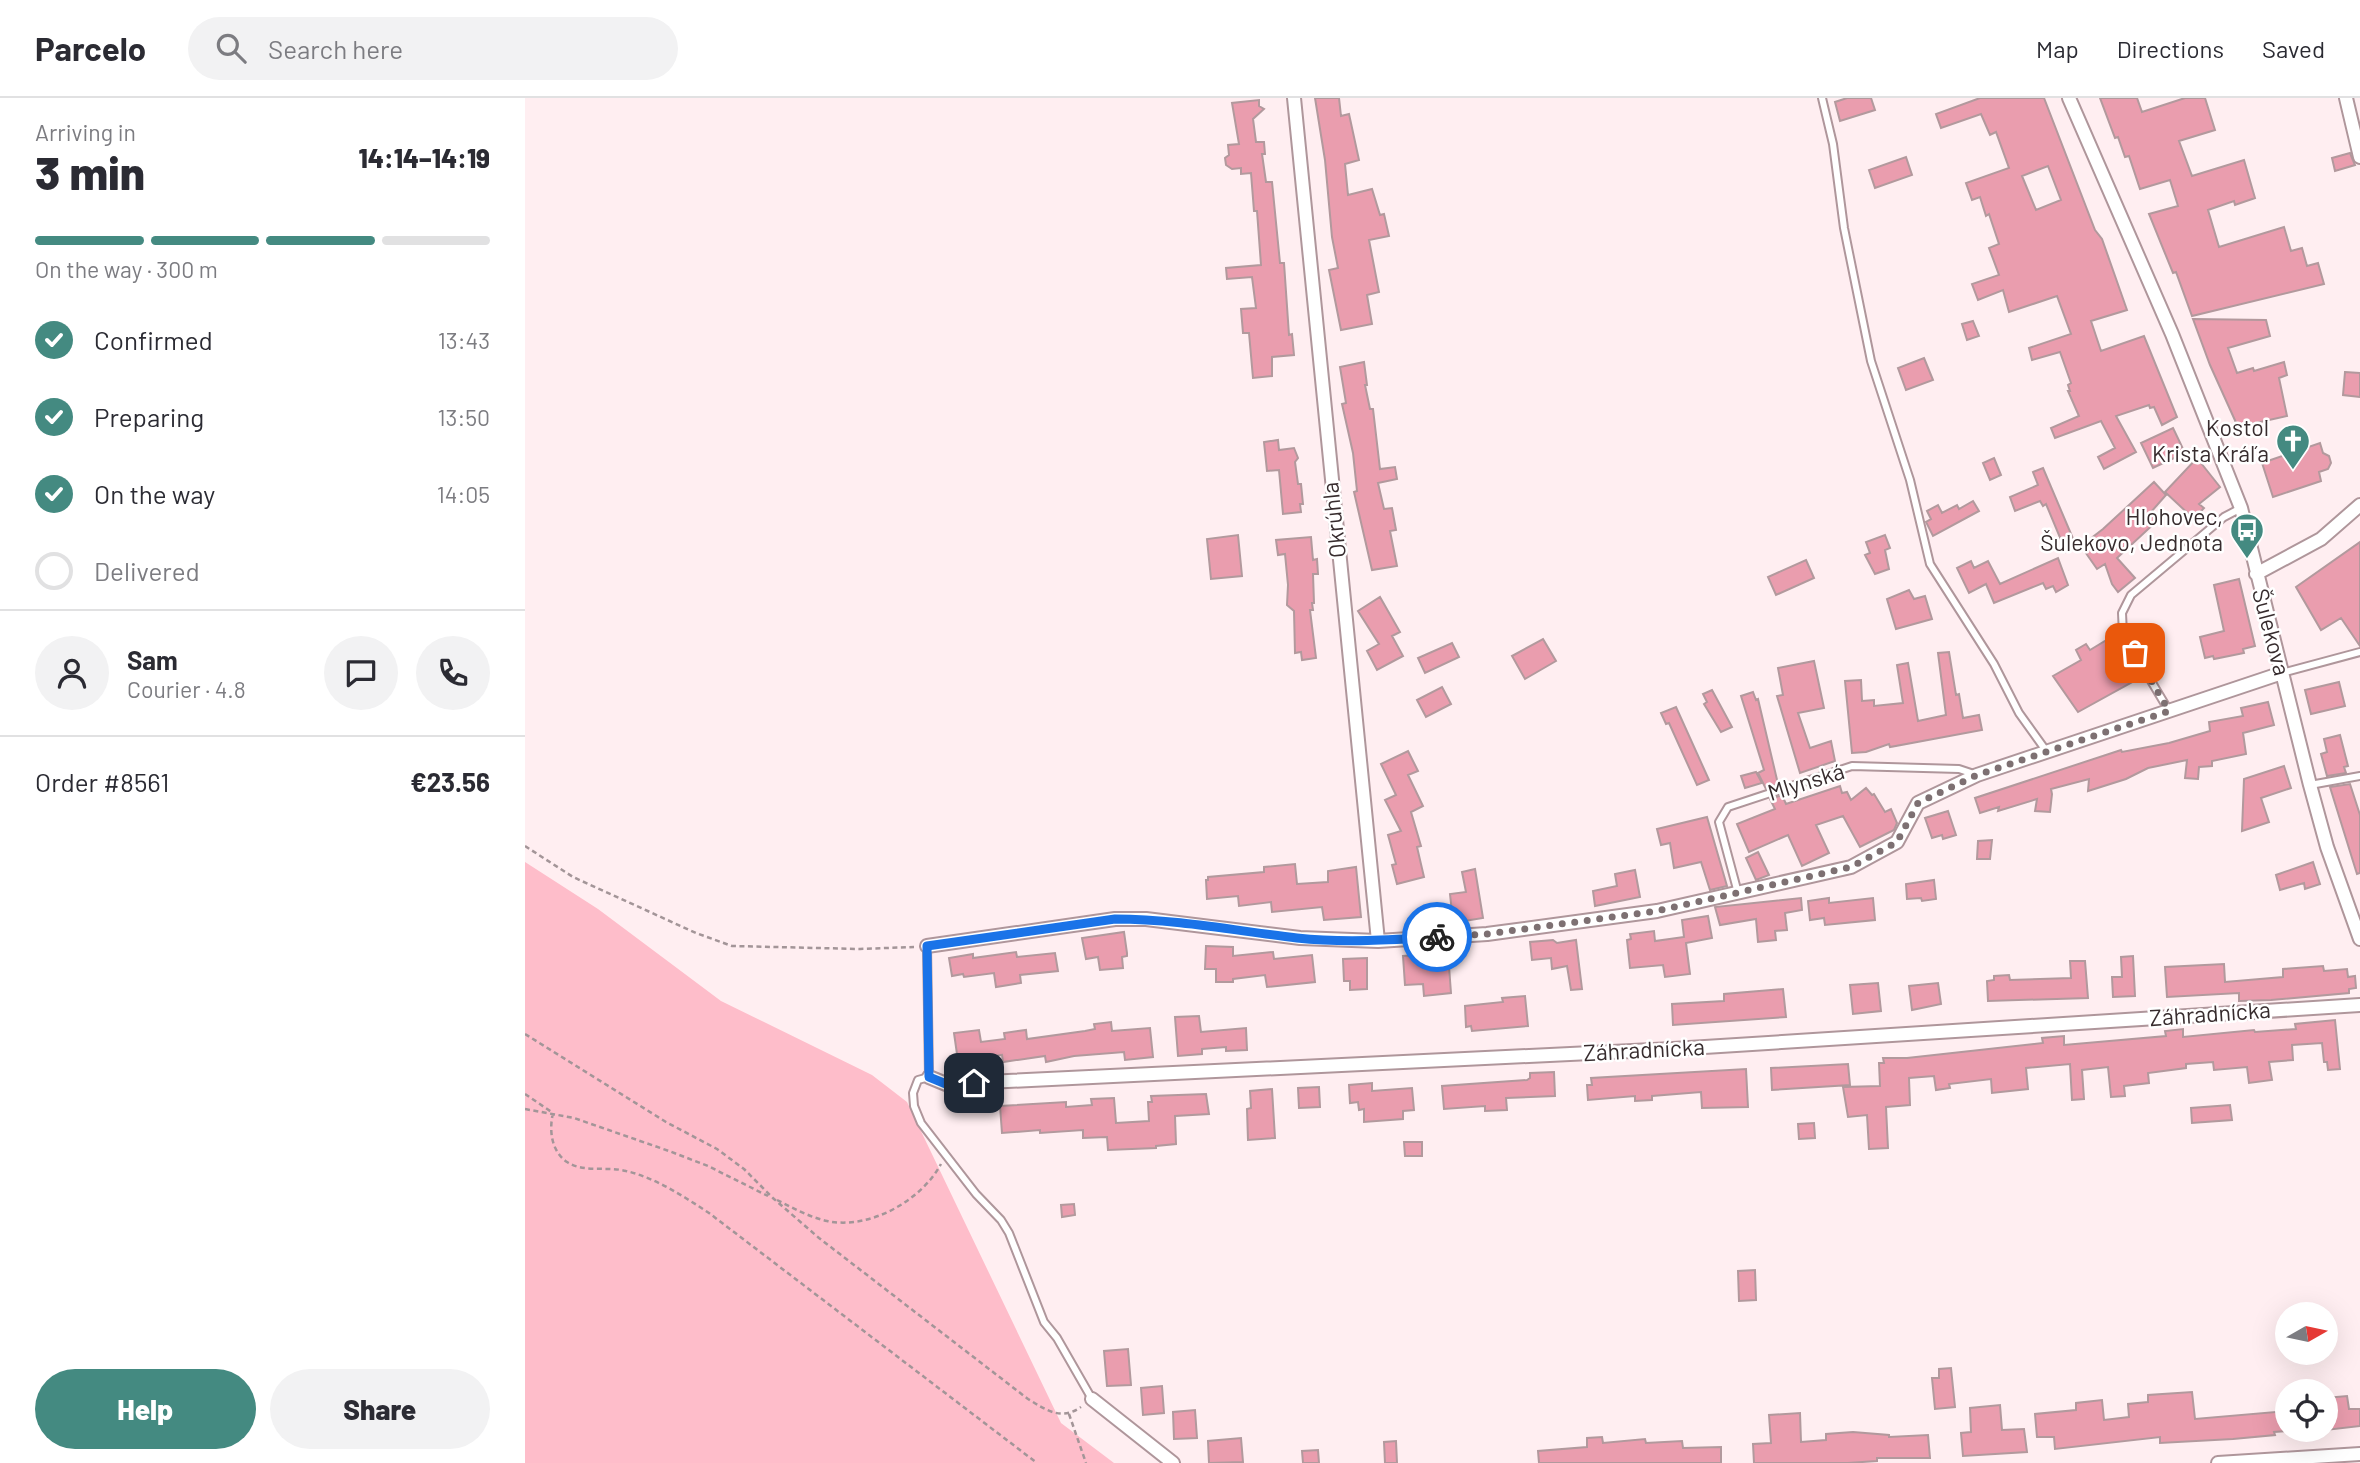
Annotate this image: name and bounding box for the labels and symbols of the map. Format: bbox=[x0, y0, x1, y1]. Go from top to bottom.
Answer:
place label: Kostol Krista Kráľa bbox=[2152, 413, 2269, 467]
church icon: Kostol Krista Kráľa bbox=[2274, 422, 2312, 471]
street label: Okrúhla bbox=[1315, 481, 1351, 559]
place label: Hlohovec, Šulekovo, Jednota bbox=[2040, 502, 2223, 556]
bus stop icon: Hlohovec, Šulekovo, Jednota bbox=[2228, 511, 2266, 560]
street label: Šulekova bbox=[2247, 585, 2297, 678]
pin bbox=[2105, 623, 2165, 683]
street label: Mlynská bbox=[1764, 756, 1848, 806]
courier bbox=[1402, 902, 1472, 972]
street label: Záhradnícka bbox=[2148, 995, 2272, 1031]
street label: Záhradnícka bbox=[1582, 1032, 1705, 1066]
pin bbox=[944, 1053, 1004, 1113]
north arrow bbox=[2275, 1302, 2338, 1365]

